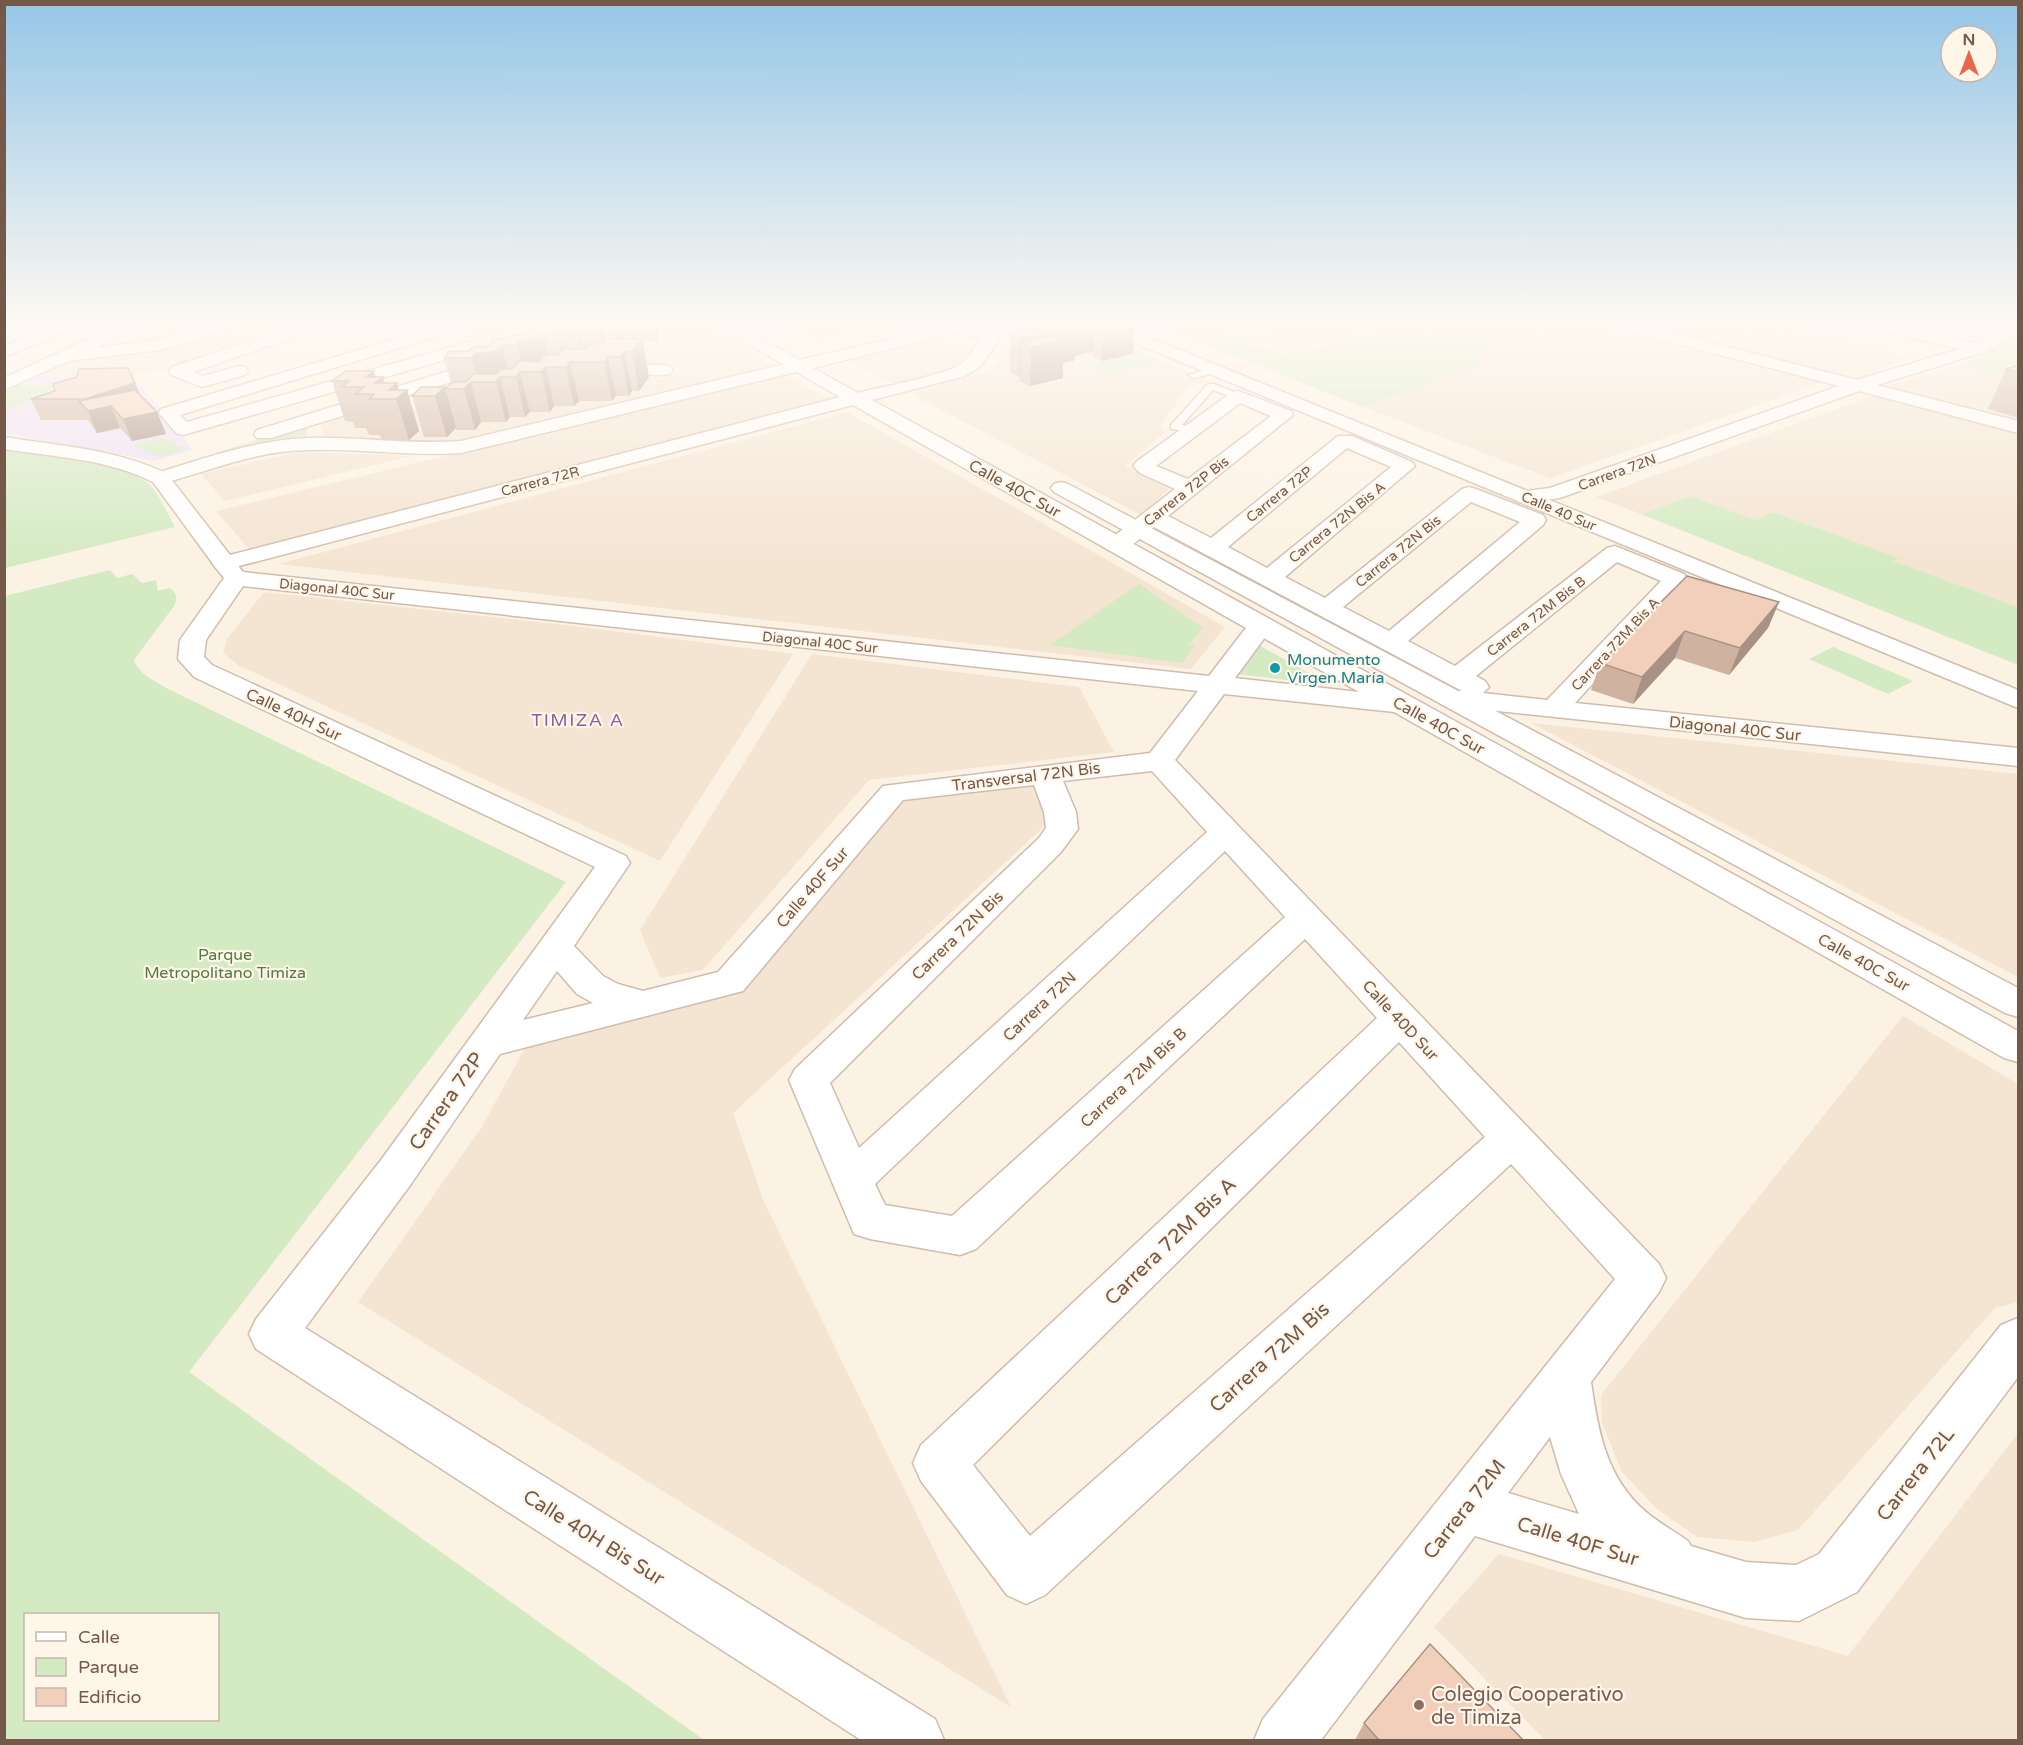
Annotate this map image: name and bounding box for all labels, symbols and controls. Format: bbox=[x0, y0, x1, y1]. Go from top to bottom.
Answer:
north arrow bbox=[1939, 24, 1999, 84]
text: N bbox=[1963, 30, 1975, 50]
street label: Carrera 72N bbox=[1576, 451, 1658, 494]
street label: Carrera 72P Bis bbox=[1140, 453, 1232, 530]
street label: Calle 40C Sur bbox=[965, 455, 1065, 523]
street label: Carrera 72R bbox=[499, 463, 581, 500]
street label: Carrera 72P bbox=[1243, 463, 1316, 526]
street label: Carrera 72N Bis A bbox=[1286, 478, 1389, 567]
street label: Calle 40 Sur bbox=[1519, 488, 1599, 535]
street label: Carrera 72N Bis bbox=[1352, 512, 1445, 591]
street label: Carrera 72M Bis B bbox=[1483, 573, 1589, 660]
street label: Diagonal 40C Sur bbox=[278, 575, 396, 604]
street label: Carrera 72M Bis A bbox=[1568, 594, 1663, 695]
street label: Diagonal 40C Sur bbox=[761, 628, 879, 657]
place label: Monumento Virgen María bbox=[1287, 650, 1384, 688]
marker: Monumento Virgen María bbox=[1268, 661, 1282, 675]
street label: Calle 40H Sur bbox=[243, 684, 345, 746]
street label: Calle 40C Sur bbox=[1389, 692, 1489, 760]
district label: TIMIZA A bbox=[531, 709, 625, 731]
street label: Diagonal 40C Sur bbox=[1668, 712, 1803, 746]
street label: Transversal 72N Bis bbox=[951, 758, 1101, 796]
street label: Calle 40F Sur bbox=[772, 842, 854, 932]
street label: Carrera 72N Bis bbox=[908, 887, 1008, 985]
street label: Calle 40C Sur bbox=[1814, 929, 1914, 997]
park label: Parque Metropolitano Timiza bbox=[144, 945, 306, 983]
street label: Carrera 72N bbox=[999, 968, 1081, 1046]
street label: Calle 40D Sur bbox=[1358, 976, 1443, 1066]
street label: Carrera 72M Bis B bbox=[1076, 1023, 1191, 1132]
street label: Carrera 72P bbox=[404, 1048, 489, 1155]
street label: Carrera 72M Bis A bbox=[1100, 1173, 1241, 1311]
street label: Carrera 72M Bis bbox=[1205, 1297, 1335, 1418]
street label: Carrera 72L bbox=[1872, 1423, 1960, 1526]
street label: Carrera 72M bbox=[1418, 1455, 1511, 1564]
street label: Calle 40H Bis Sur bbox=[518, 1485, 669, 1591]
street label: Calle 40F Sur bbox=[1514, 1512, 1642, 1572]
legend bbox=[24, 1613, 219, 1721]
text: Calle bbox=[78, 1626, 120, 1648]
text: Parque bbox=[78, 1656, 139, 1678]
place label: Colegio Cooperativo de Timiza bbox=[1431, 1683, 1624, 1730]
text: Edificio bbox=[78, 1686, 142, 1708]
marker: Colegio Cooperativo de Timiza bbox=[1412, 1698, 1426, 1712]

